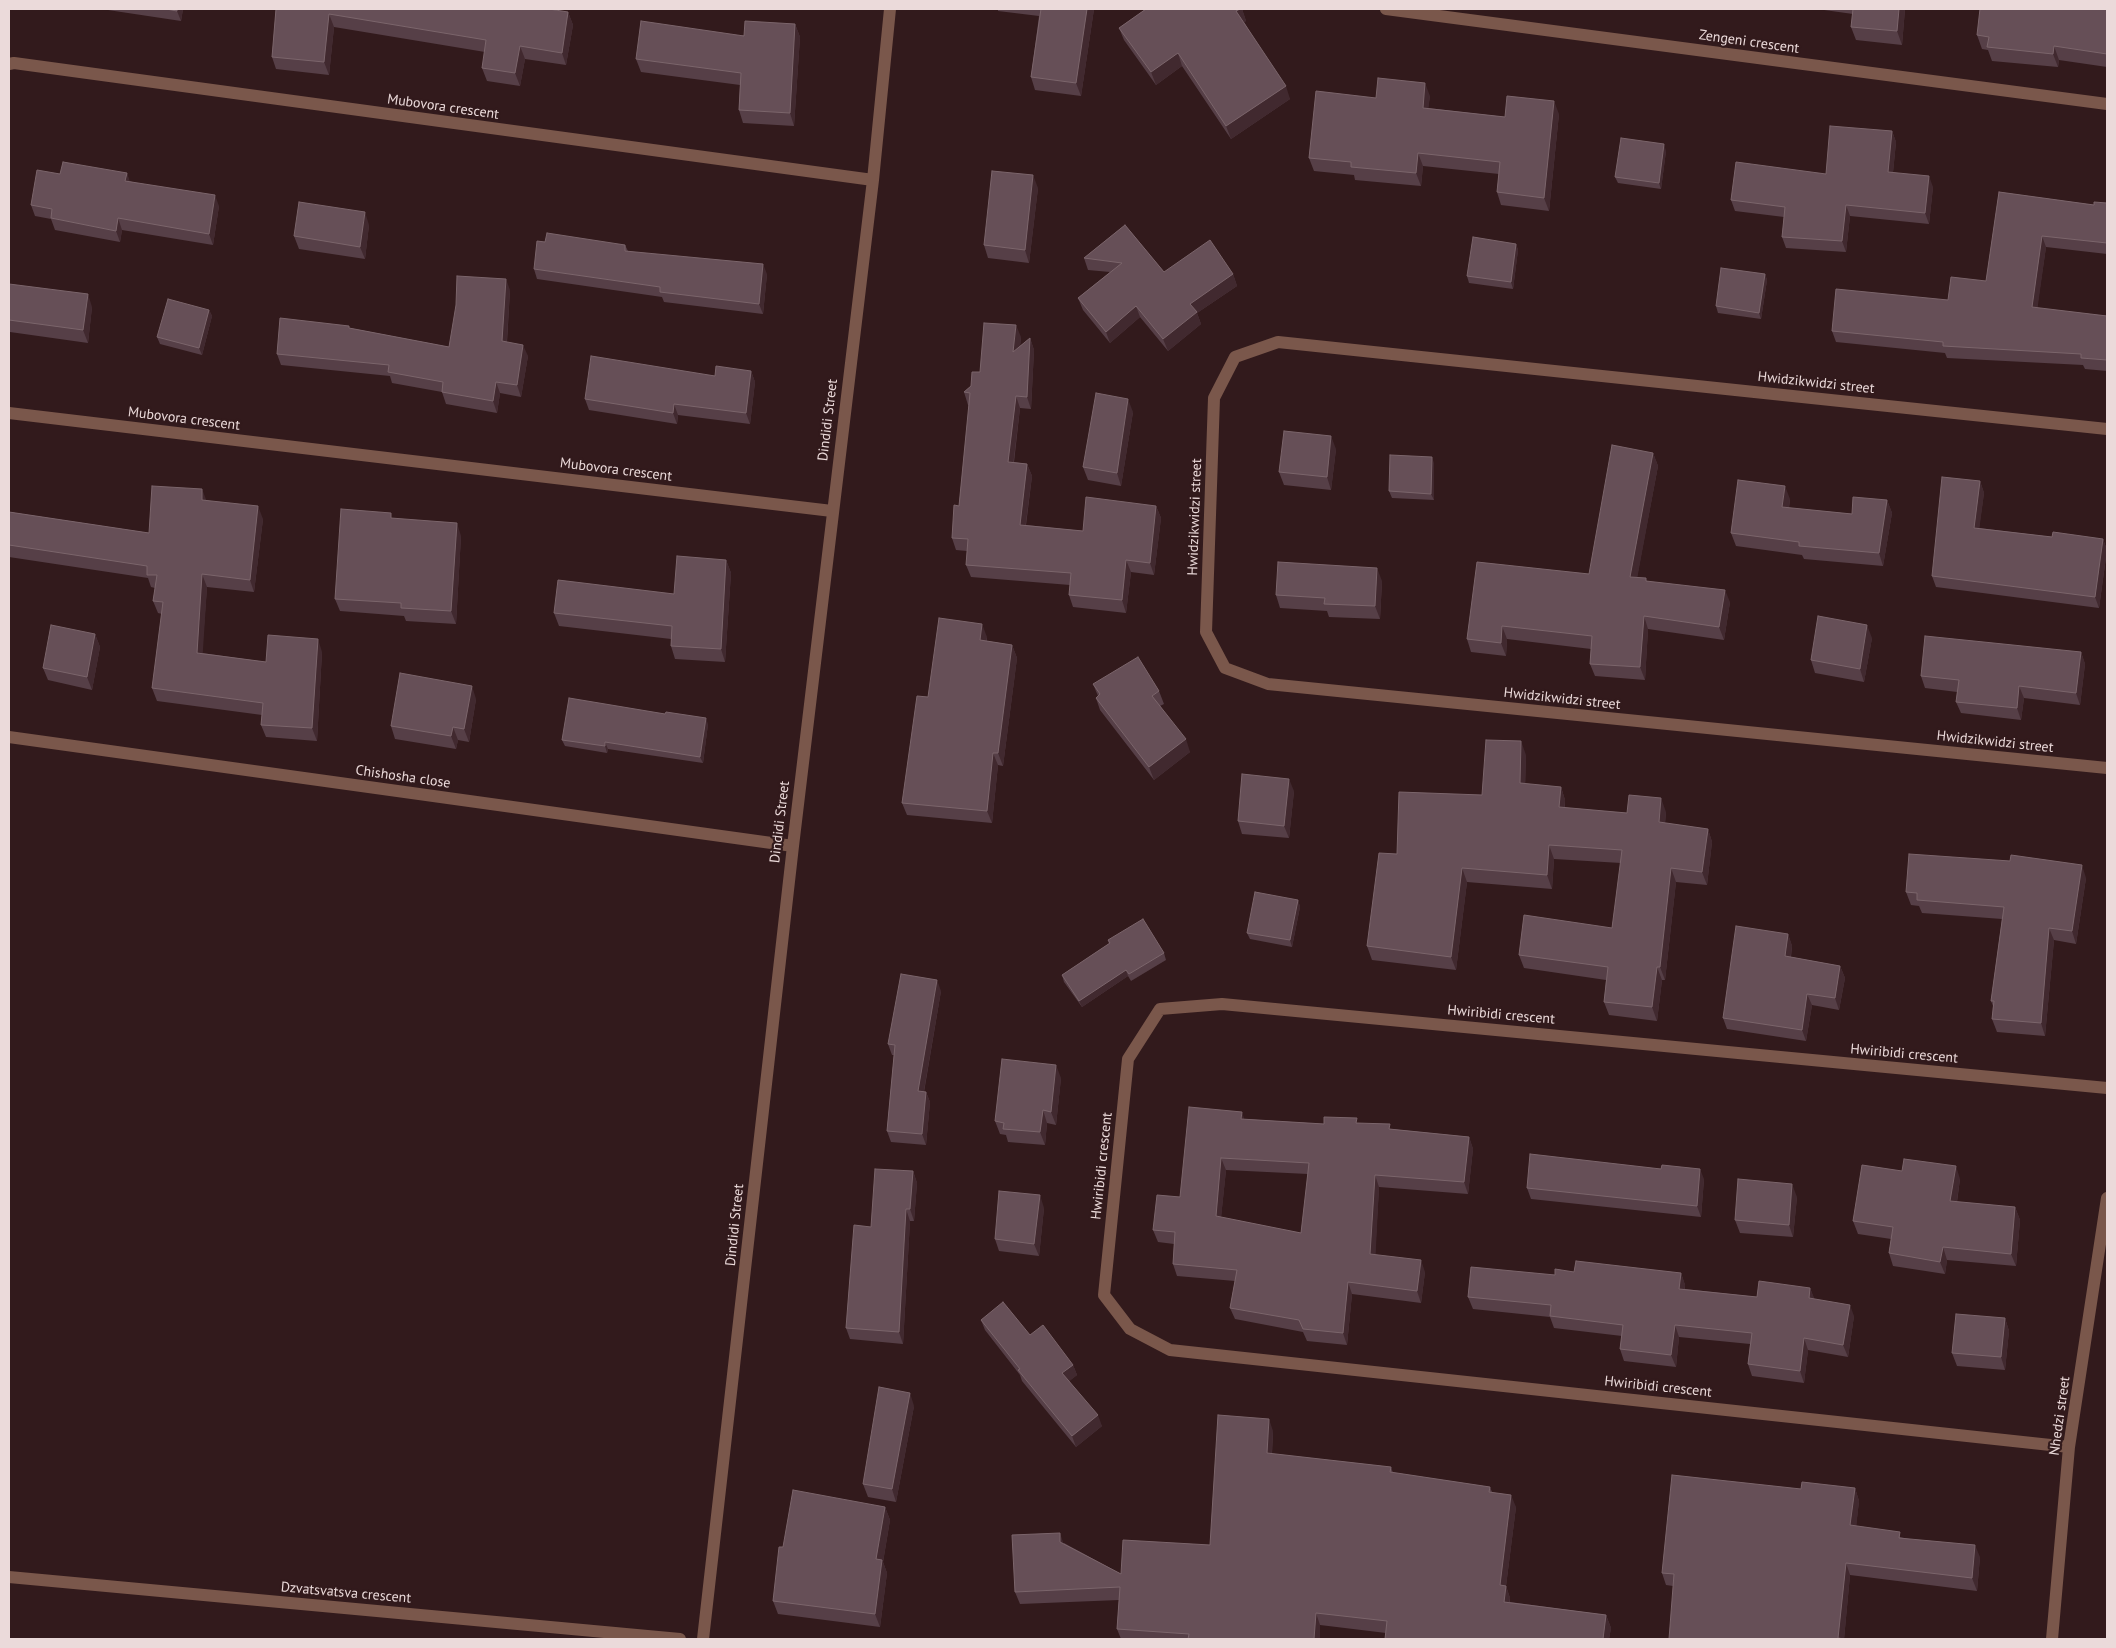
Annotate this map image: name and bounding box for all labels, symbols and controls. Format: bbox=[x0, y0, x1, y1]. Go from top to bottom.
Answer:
street label: Zengeni crescent bbox=[1698, 27, 1800, 57]
street label: Mubovora crescent bbox=[386, 91, 500, 123]
street label: Hwidzikwidzi street bbox=[1757, 369, 1875, 397]
street label: Dindidi Street bbox=[815, 378, 841, 462]
street label: Mubovora crescent bbox=[127, 404, 241, 434]
street label: Mubovora crescent bbox=[559, 455, 673, 485]
street label: Hwidzikwidzi street bbox=[1185, 458, 1205, 576]
street label: Hwidzikwidzi street bbox=[1503, 685, 1621, 713]
street label: Hwidzikwidzi street bbox=[1936, 728, 2054, 756]
street label: Chishosha close bbox=[354, 762, 452, 792]
street label: Dindidi Street bbox=[767, 780, 793, 864]
street label: Hwiribidi crescent bbox=[1447, 1002, 1555, 1028]
street label: Hwiribidi crescent bbox=[1850, 1041, 1958, 1067]
street label: Hwiribidi crescent bbox=[1088, 1111, 1116, 1221]
street label: Dindidi Street bbox=[722, 1183, 748, 1267]
street label: Hwiribidi crescent bbox=[1603, 1373, 1713, 1401]
street label: Nhedzi street bbox=[2046, 1375, 2074, 1457]
street label: Dzvatsvatsva crescent bbox=[280, 1579, 412, 1607]

